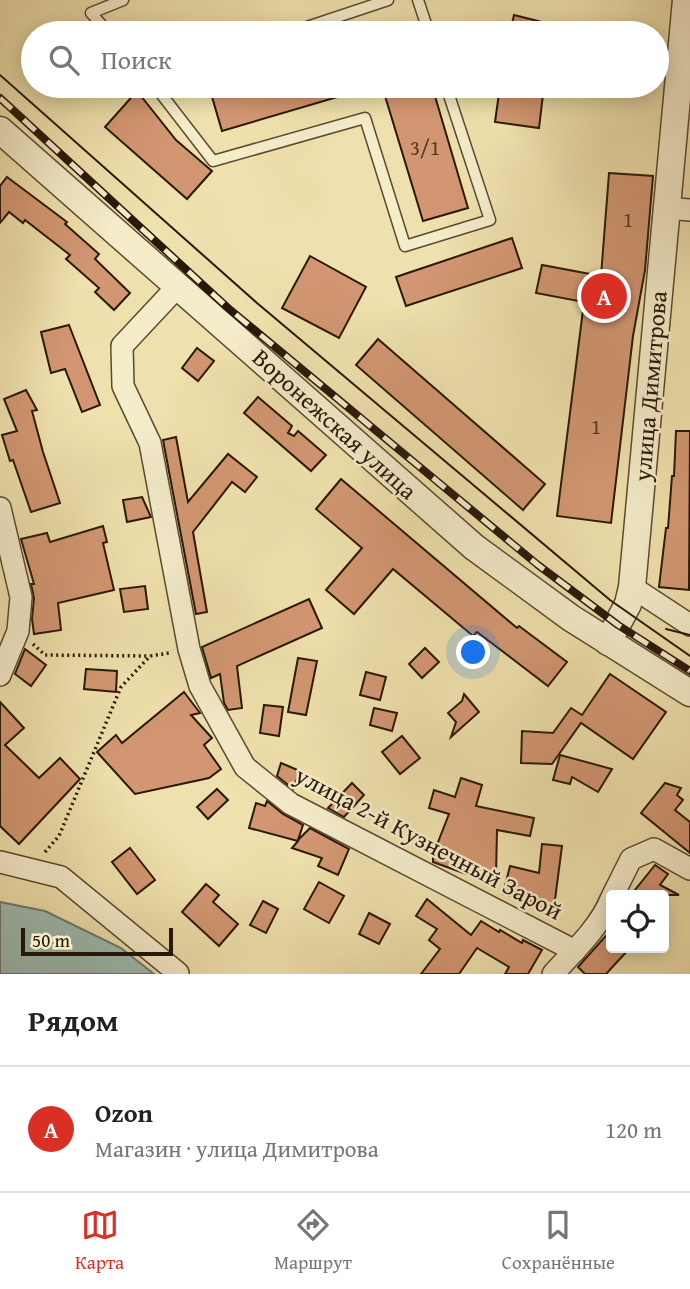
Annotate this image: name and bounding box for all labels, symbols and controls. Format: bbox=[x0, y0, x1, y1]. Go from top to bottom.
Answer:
search box bbox=[21, 21, 669, 98]
text: Поиск bbox=[101, 40, 172, 79]
icon: search bbox=[45, 41, 83, 79]
house number: 3/1 bbox=[410, 132, 440, 163]
house number: 1 bbox=[623, 204, 633, 235]
pin: A bbox=[581, 270, 627, 322]
street label: улица Димитрова bbox=[624, 289, 676, 484]
street label: Воронежская улица bbox=[245, 341, 425, 508]
house number: 1 bbox=[591, 411, 601, 442]
your location bbox=[456, 635, 490, 669]
street label: улица 2-й Кузнечный Зарой bbox=[288, 757, 569, 929]
map controls bbox=[606, 890, 669, 953]
button: locate bbox=[606, 890, 669, 953]
scale bar bbox=[21, 925, 173, 957]
text: 50 m bbox=[32, 926, 70, 954]
text: Рядом bbox=[28, 998, 119, 1042]
text: Ozon bbox=[95, 1093, 153, 1132]
text: A bbox=[44, 1113, 58, 1146]
text: 120 m bbox=[605, 1113, 662, 1146]
text: Магазин · улица Димитрова bbox=[95, 1132, 379, 1165]
tab: Карта bbox=[75, 1206, 124, 1276]
tab: Маршрут bbox=[274, 1206, 352, 1276]
tab: Сохранённые bbox=[502, 1206, 615, 1276]

